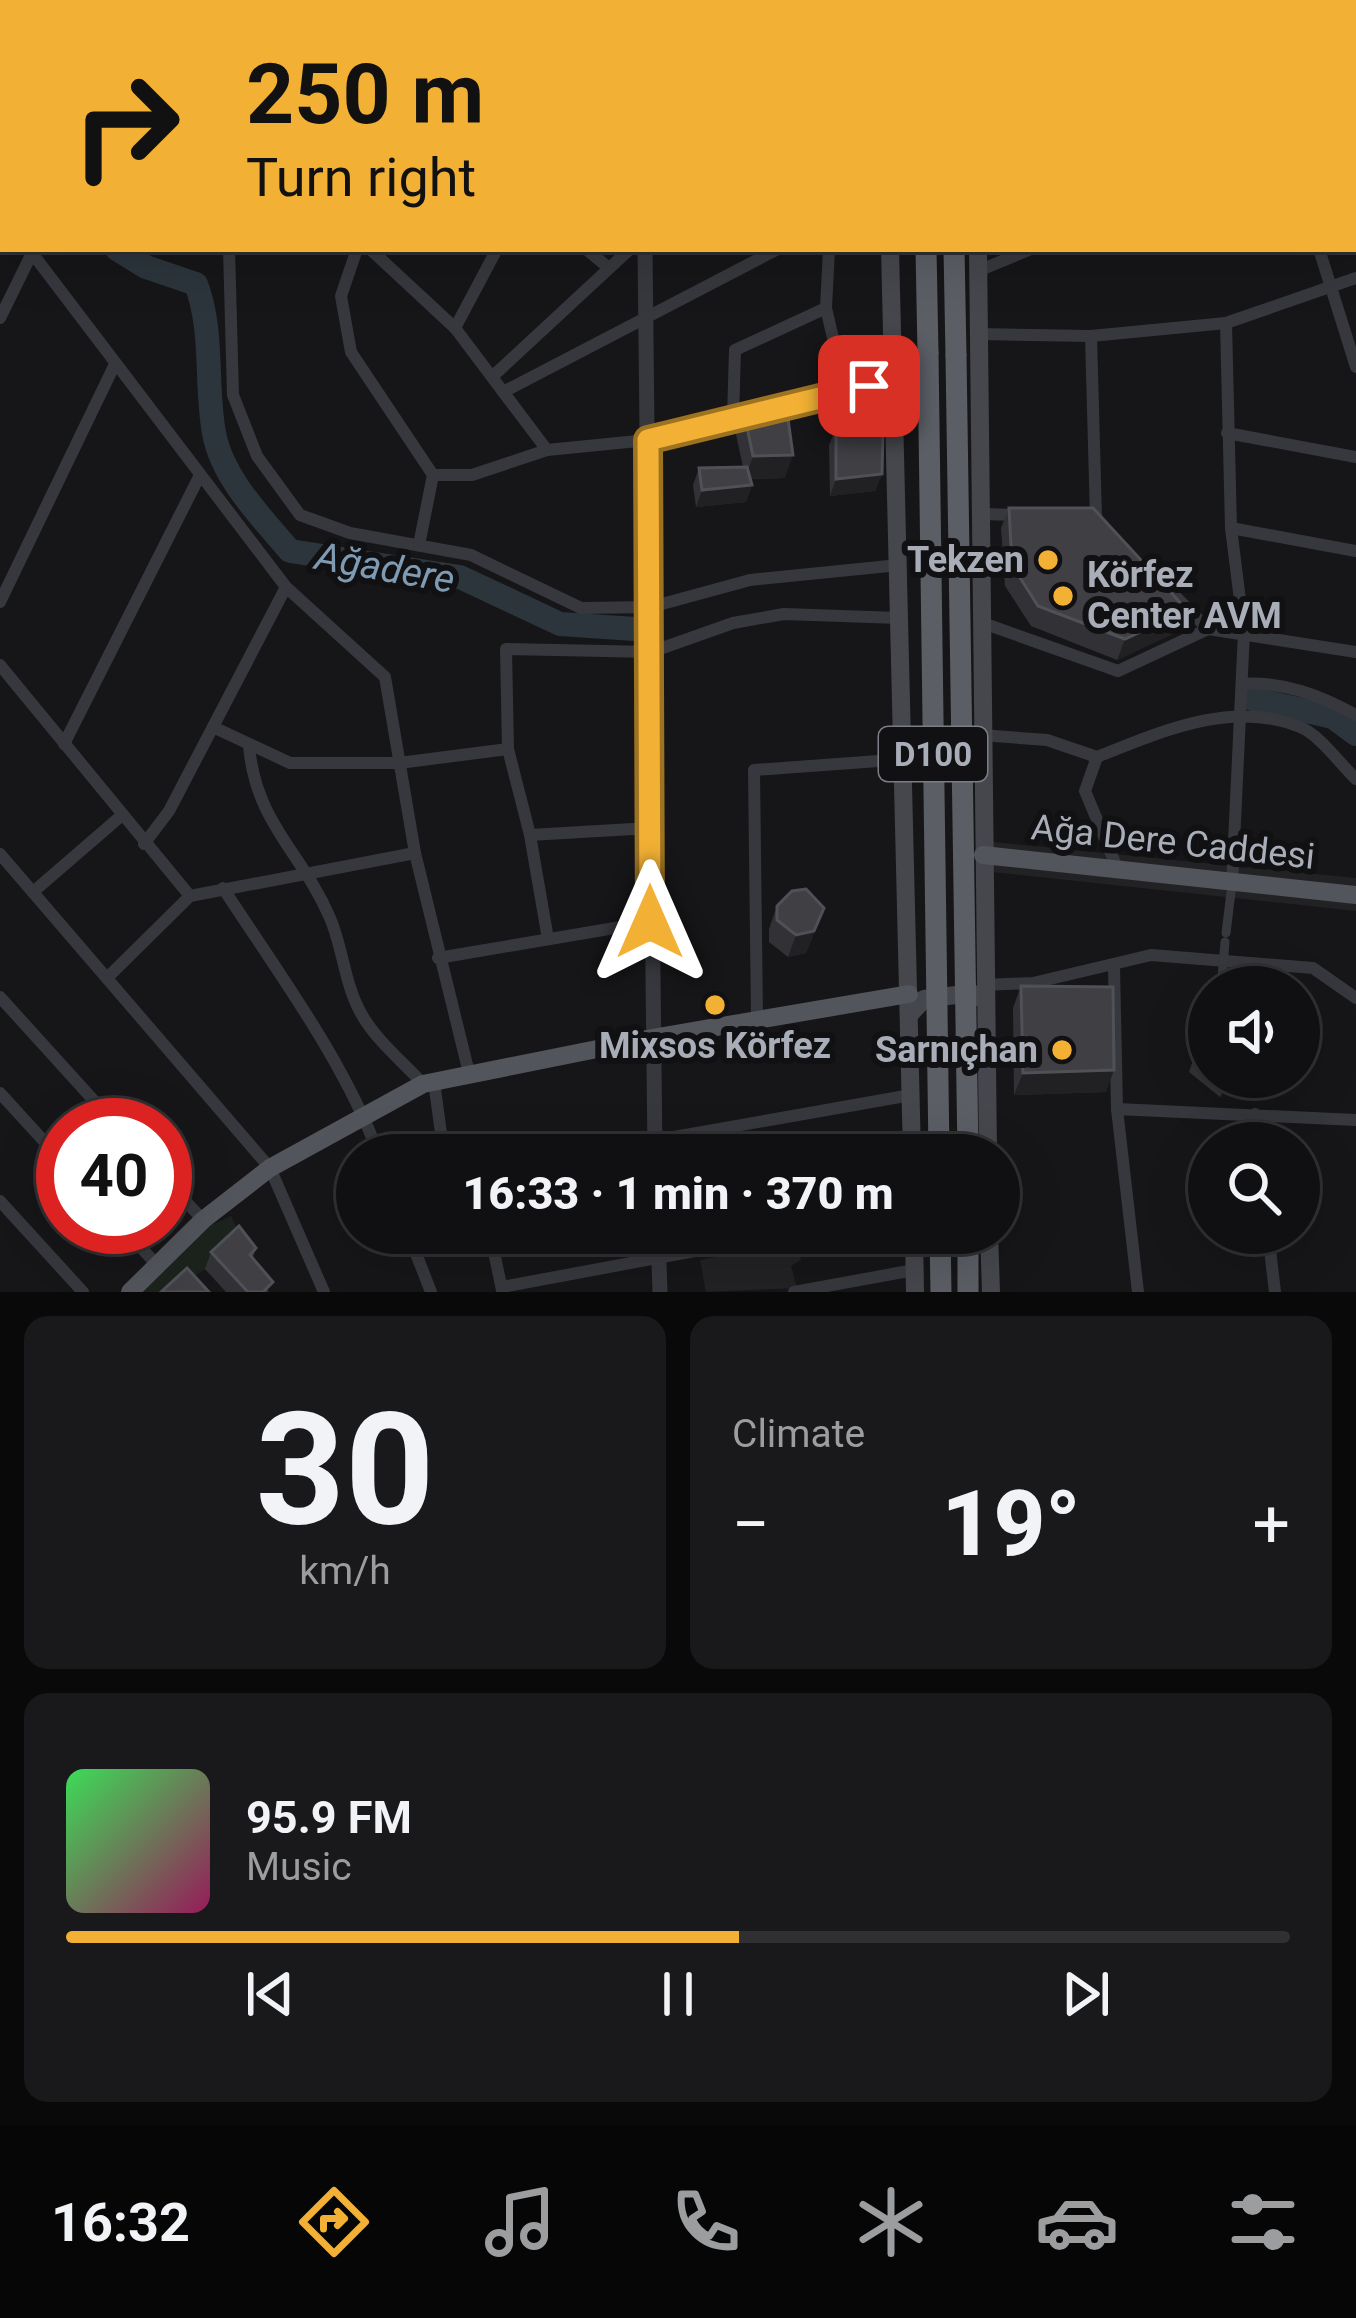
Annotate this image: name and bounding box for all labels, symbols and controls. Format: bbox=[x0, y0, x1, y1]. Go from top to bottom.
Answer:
text: 250 m bbox=[246, 45, 484, 144]
icon: right bbox=[48, 48, 204, 204]
text: Turn right bbox=[246, 146, 476, 209]
pin bbox=[818, 335, 920, 437]
icon: arrive bbox=[836, 353, 902, 419]
water label: Ağadere bbox=[310, 533, 458, 603]
place label: Tekzen bbox=[907, 539, 1024, 581]
marker: Tekzen bbox=[1035, 547, 1061, 573]
place label: Körfez Center AVM bbox=[1087, 554, 1282, 637]
marker: Körfez Center AVM bbox=[1050, 583, 1076, 609]
road number: D100 bbox=[879, 727, 987, 781]
street label: Ağa Dere Caddesi bbox=[1029, 806, 1317, 878]
position arrow bbox=[587, 859, 713, 985]
map controls bbox=[1188, 966, 1320, 1254]
button: sound bbox=[1188, 966, 1320, 1098]
marker: Mixsos Körfez bbox=[702, 992, 728, 1018]
place label: Mixsos Körfez bbox=[599, 1025, 831, 1067]
place label: Sarnıçhan bbox=[875, 1029, 1038, 1071]
marker: Sarnıçhan bbox=[1049, 1037, 1075, 1063]
speed limit sign: 40 bbox=[36, 1098, 192, 1254]
button: search bbox=[1188, 1122, 1320, 1254]
text: 16:33 · 1 min · 370 m bbox=[462, 1167, 894, 1220]
text: 30 bbox=[255, 1378, 435, 1561]
text: Climate bbox=[732, 1411, 865, 1457]
text: 19° bbox=[942, 1472, 1081, 1577]
text: − bbox=[732, 1486, 770, 1563]
text: + bbox=[1253, 1486, 1290, 1563]
text: km/h bbox=[299, 1548, 391, 1594]
text: 95.9 FM bbox=[246, 1791, 412, 1844]
text: Music bbox=[246, 1844, 352, 1890]
icon: previous bbox=[237, 1961, 303, 2027]
icon: pause bbox=[645, 1961, 711, 2027]
icon: next bbox=[1053, 1961, 1119, 2027]
icon: directions bbox=[292, 2180, 376, 2264]
icon: music bbox=[478, 2180, 562, 2264]
icon: phone bbox=[664, 2180, 748, 2264]
icon: climate bbox=[849, 2180, 933, 2264]
icon: car bbox=[1035, 2180, 1119, 2264]
icon: filters bbox=[1221, 2180, 1305, 2264]
text: 16:32 bbox=[51, 2191, 190, 2254]

